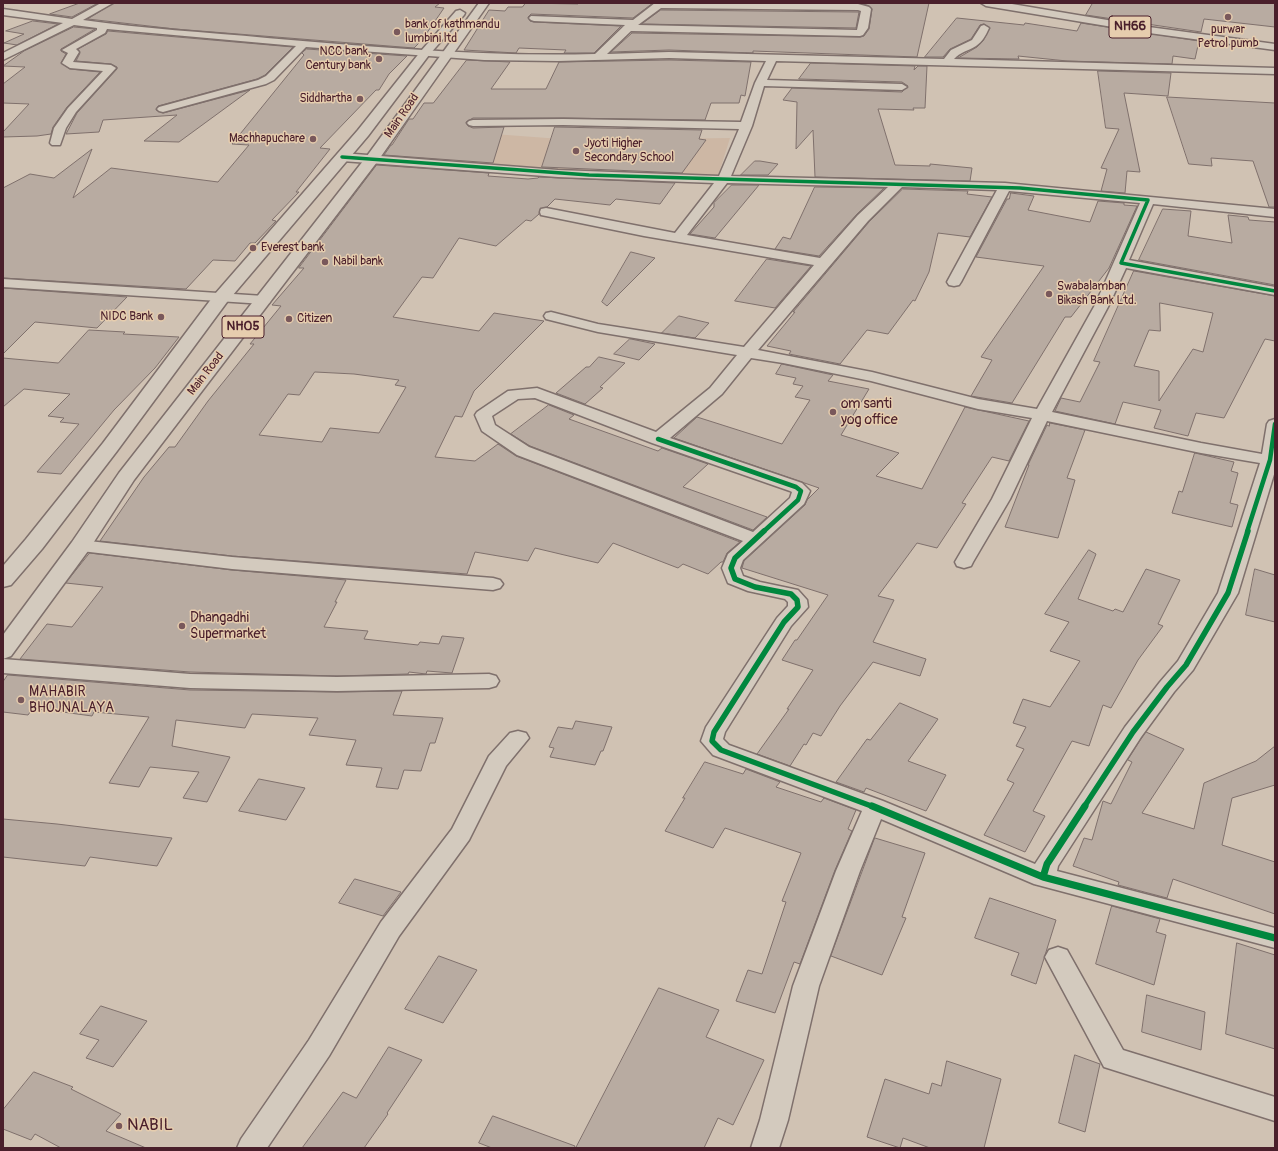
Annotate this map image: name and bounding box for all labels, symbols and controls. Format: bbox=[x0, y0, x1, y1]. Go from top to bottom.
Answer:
marker: purwar Petrol pumb bbox=[1223, 12, 1233, 22]
road number: NH66 bbox=[1109, 16, 1151, 38]
place label: bank of kathmandu lumbini ltd bbox=[405, 18, 500, 46]
place label: purwar Petrol pumb bbox=[1197, 23, 1259, 51]
marker: bank of kathmandu lumbini ltd bbox=[392, 27, 402, 37]
place label: NCC bank, Century bank bbox=[305, 45, 371, 73]
marker: NCC bank, Century bank bbox=[374, 54, 384, 64]
street label: Main Road bbox=[382, 91, 422, 141]
place label: Siddhartha bbox=[300, 92, 352, 106]
marker: Siddhartha bbox=[355, 94, 365, 104]
place label: Machhapuchare bbox=[229, 132, 305, 146]
marker: Machhapuchare bbox=[308, 134, 318, 144]
place label: Jyoti Higher Secondary School bbox=[584, 137, 674, 165]
marker: Jyoti Higher Secondary School bbox=[571, 146, 581, 156]
place label: Everest bank bbox=[261, 241, 324, 255]
marker: Everest bank bbox=[248, 243, 258, 253]
place label: Nabil bank bbox=[333, 255, 383, 269]
marker: Nabil bank bbox=[320, 257, 330, 267]
place label: Swabalamban Bikash Bank Ltd. bbox=[1057, 280, 1137, 308]
marker: Swabalamban Bikash Bank Ltd. bbox=[1044, 289, 1054, 299]
place label: NIDC Bank bbox=[100, 310, 153, 324]
marker: NIDC Bank bbox=[156, 312, 166, 322]
place label: Citizen bbox=[297, 312, 332, 326]
marker: Citizen bbox=[284, 314, 294, 324]
road number: NH05 bbox=[222, 316, 264, 338]
street label: Main Road bbox=[185, 350, 227, 398]
place label: om santi yog office bbox=[841, 396, 898, 428]
marker: om santi yog office bbox=[828, 407, 838, 417]
place label: Dhangadhi Supermarket bbox=[190, 610, 266, 642]
marker: Dhangadhi Supermarket bbox=[177, 621, 187, 631]
place label: MAHABIR BHOJNALAYA bbox=[29, 684, 114, 716]
marker: MAHABIR BHOJNALAYA bbox=[16, 695, 26, 705]
place label: NABIL bbox=[127, 1116, 173, 1136]
marker: NABIL bbox=[114, 1121, 124, 1131]

